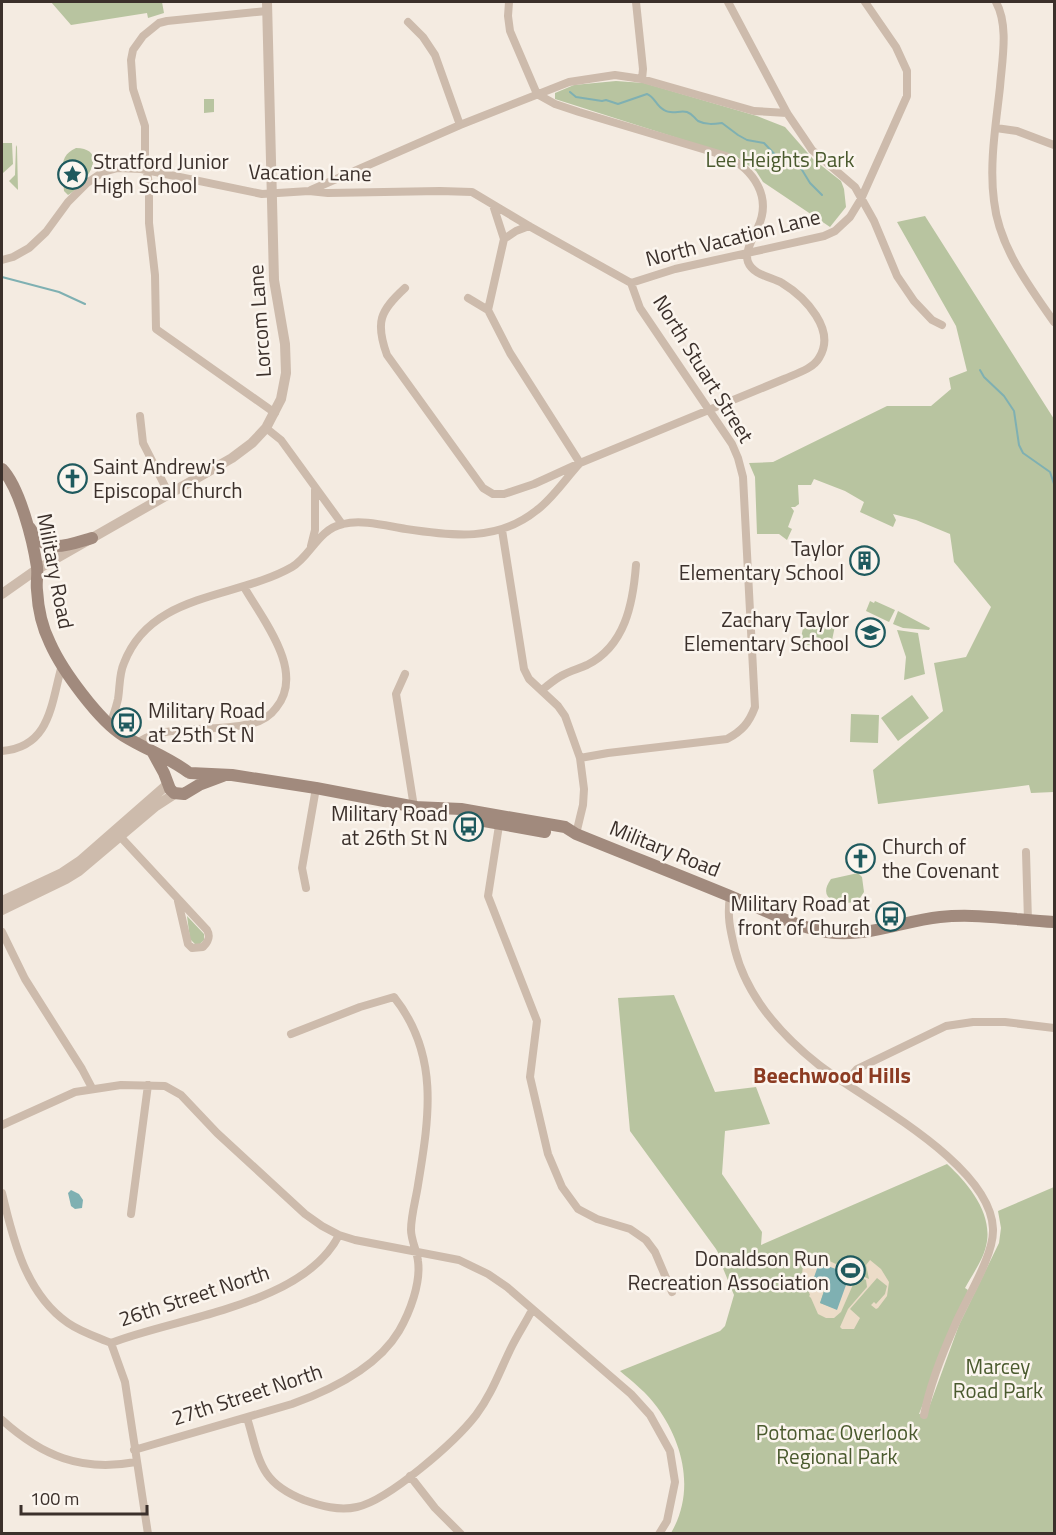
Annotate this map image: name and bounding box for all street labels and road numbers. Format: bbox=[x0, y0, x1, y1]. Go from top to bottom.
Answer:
street label: Vacation Lane bbox=[248, 155, 372, 189]
street label: North Vacation Lane bbox=[642, 200, 823, 274]
street label: Lorcom Lane bbox=[239, 264, 279, 378]
street label: North Stuart Street bbox=[645, 288, 763, 449]
street label: Military Road bbox=[29, 510, 83, 631]
street label: Military Road bbox=[605, 811, 726, 885]
street label: 26th Street North bbox=[114, 1256, 273, 1334]
street label: 27th Street North bbox=[167, 1355, 326, 1433]

